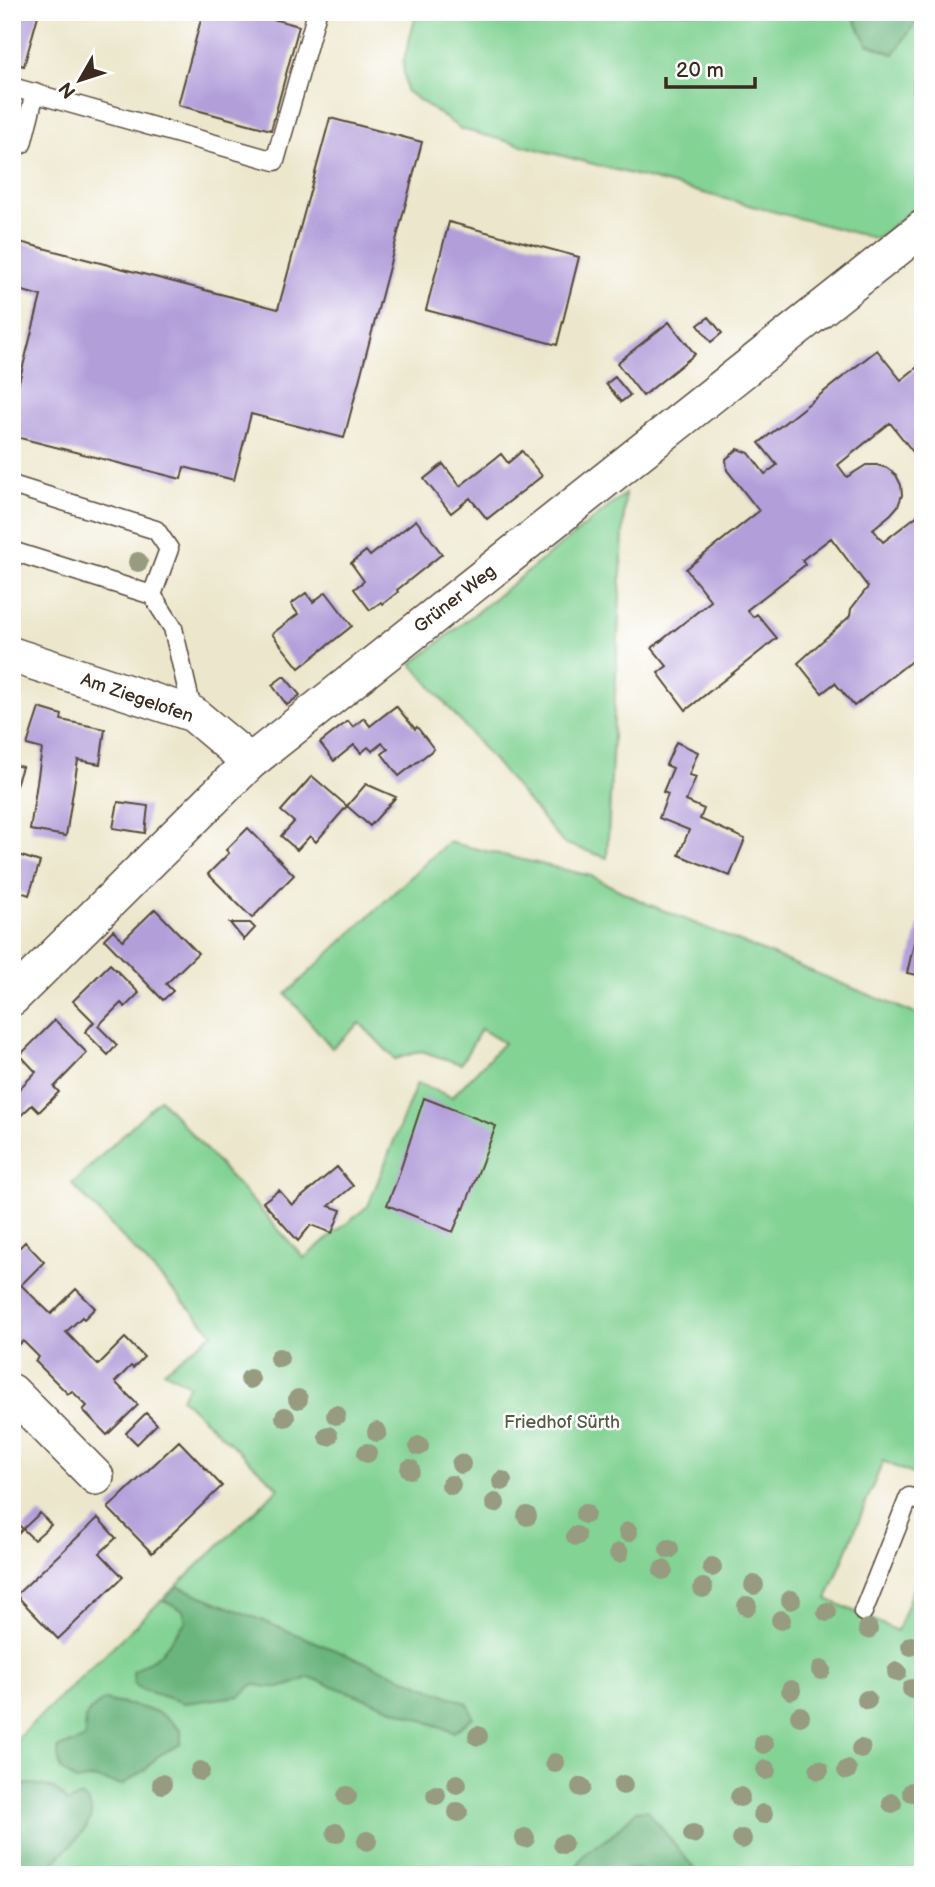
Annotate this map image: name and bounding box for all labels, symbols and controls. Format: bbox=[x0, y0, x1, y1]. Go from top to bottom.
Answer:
north arrow bbox=[46, 46, 116, 116]
scale bar bbox=[666, 46, 755, 90]
text: 20 m bbox=[676, 58, 724, 83]
text: N bbox=[55, 77, 81, 103]
street label: Grüner Weg bbox=[410, 561, 500, 637]
street label: Am Ziegelofen bbox=[78, 669, 196, 727]
park label: Friedhof Sürth bbox=[504, 1412, 620, 1433]

